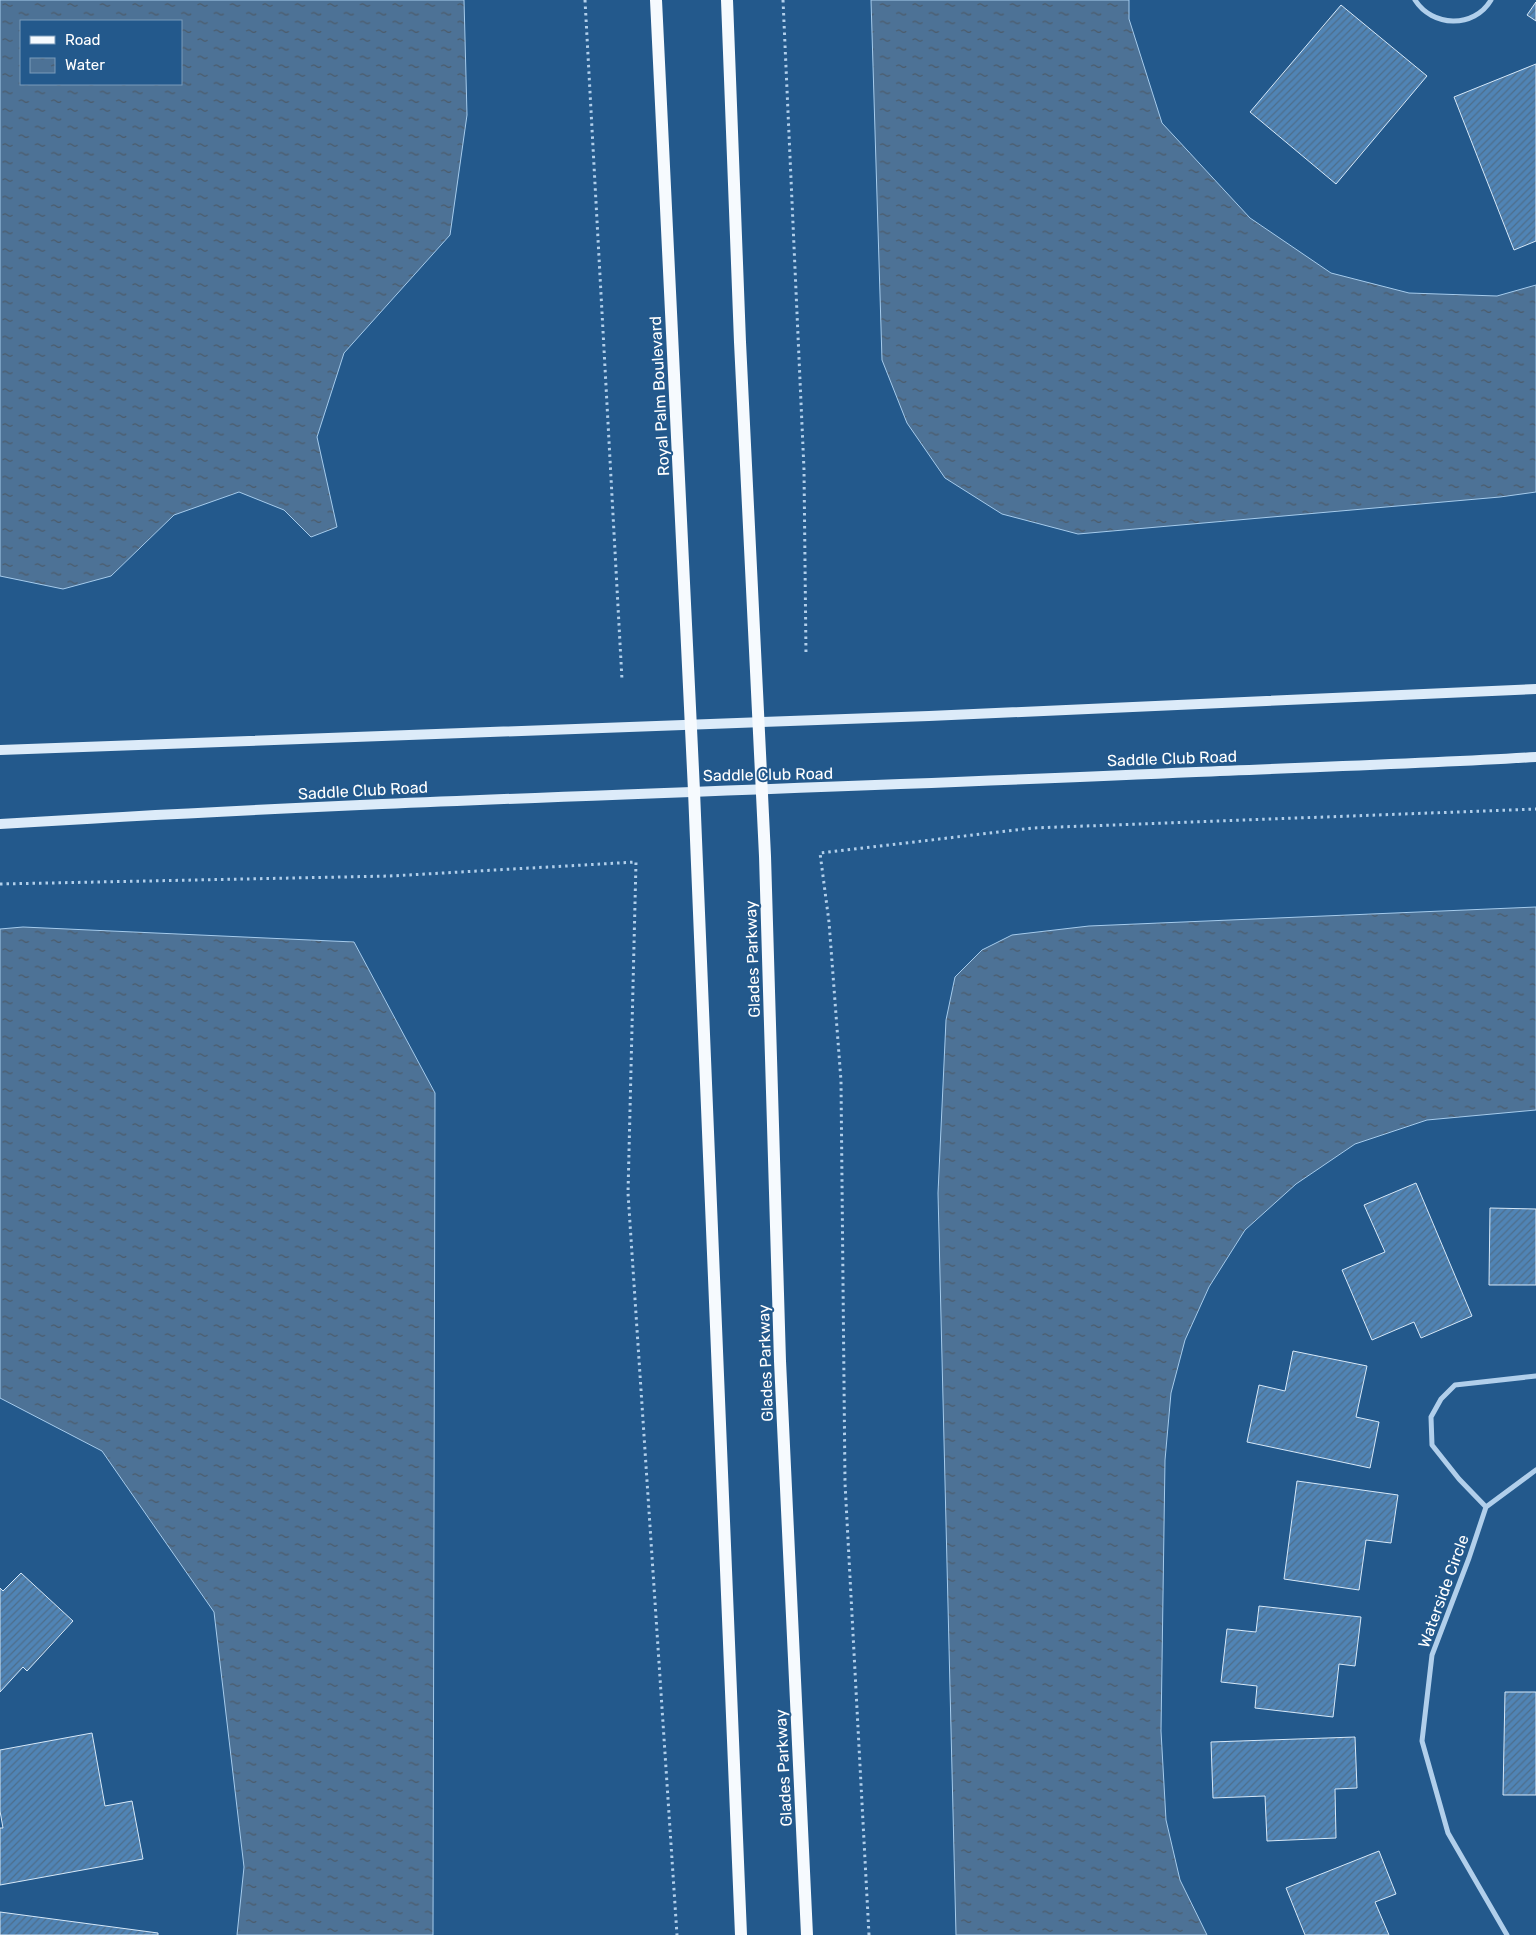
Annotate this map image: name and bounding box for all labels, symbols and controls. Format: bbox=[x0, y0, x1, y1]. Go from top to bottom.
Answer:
legend bbox=[20, 20, 182, 85]
text: Road bbox=[65, 31, 101, 49]
text: Water bbox=[65, 56, 105, 74]
street label: Royal Palm Boulevard bbox=[646, 315, 673, 476]
street label: Saddle Club Road bbox=[1107, 747, 1237, 770]
street label: Saddle Club Road bbox=[703, 764, 833, 785]
street label: Saddle Club Road bbox=[298, 778, 429, 803]
street label: Glades Parkway bbox=[741, 900, 764, 1018]
street label: Glades Parkway bbox=[754, 1304, 777, 1422]
street label: Waterside Circle bbox=[1414, 1532, 1473, 1650]
street label: Glades Parkway bbox=[771, 1709, 796, 1827]

